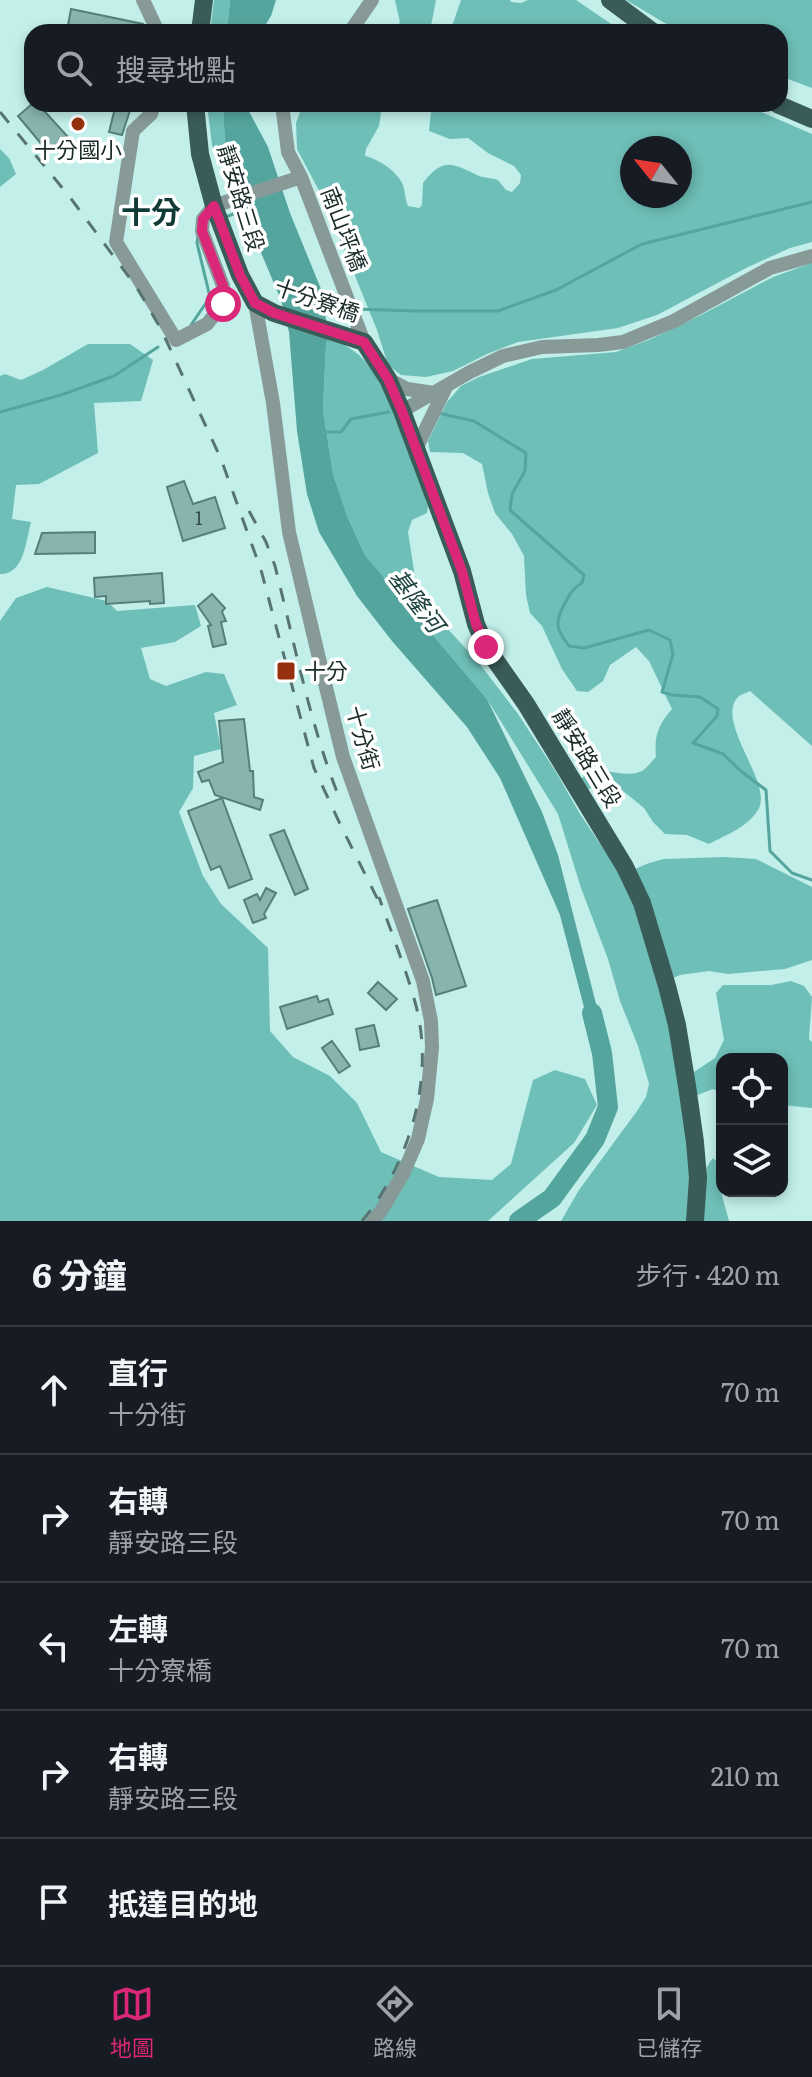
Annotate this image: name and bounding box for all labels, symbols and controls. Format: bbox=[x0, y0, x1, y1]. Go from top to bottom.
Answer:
search box bbox=[24, 24, 788, 112]
icon: search bbox=[52, 46, 96, 90]
text: 搜尋地點 bbox=[116, 46, 236, 90]
marker: 十分國小 bbox=[69, 115, 87, 133]
place label: 十分國小 bbox=[34, 132, 122, 165]
north arrow bbox=[620, 136, 692, 208]
street label: 靜安路三段 bbox=[211, 140, 274, 255]
street label: 南山坪橋 bbox=[314, 181, 377, 275]
district label: 十分 bbox=[121, 188, 181, 232]
street label: 十分寮橋 bbox=[271, 269, 364, 329]
route start bbox=[205, 286, 241, 322]
house number: 1 bbox=[195, 504, 203, 531]
water label: 基隆河 bbox=[382, 560, 456, 642]
route end bbox=[468, 629, 504, 665]
place label: 十分 bbox=[304, 653, 348, 686]
marker: 十分 bbox=[275, 660, 297, 682]
street label: 十分街 bbox=[339, 701, 389, 774]
street label: 靜安路三段 bbox=[546, 702, 631, 813]
map controls bbox=[716, 1053, 788, 1197]
button: locate bbox=[716, 1053, 788, 1125]
button: layers bbox=[716, 1125, 788, 1197]
text: 6 分鐘 bbox=[32, 1248, 127, 1298]
text: 步行 · 420 m bbox=[636, 1254, 780, 1293]
text: 直行 bbox=[108, 1349, 168, 1393]
icon: ahead bbox=[32, 1368, 76, 1412]
text: 70 m bbox=[721, 1371, 780, 1410]
text: 十分街 bbox=[108, 1393, 186, 1432]
text: 右轉 bbox=[108, 1477, 168, 1521]
icon: right bbox=[32, 1496, 76, 1540]
text: 70 m bbox=[721, 1499, 780, 1538]
text: 靜安路三段 bbox=[108, 1521, 238, 1560]
text: 左轉 bbox=[108, 1605, 168, 1649]
icon: left bbox=[32, 1624, 76, 1668]
text: 70 m bbox=[721, 1627, 780, 1666]
text: 十分寮橋 bbox=[108, 1649, 212, 1688]
text: 右轉 bbox=[108, 1733, 168, 1777]
icon: right bbox=[32, 1752, 76, 1796]
text: 210 m bbox=[711, 1755, 780, 1794]
text: 靜安路三段 bbox=[108, 1777, 238, 1816]
icon: arrive bbox=[32, 1880, 76, 1924]
text: 抵達目的地 bbox=[108, 1880, 258, 1924]
tab: 地圖 bbox=[110, 1982, 154, 2063]
tab: 路線 bbox=[373, 1982, 417, 2063]
tab: 已儲存 bbox=[636, 1982, 702, 2063]

